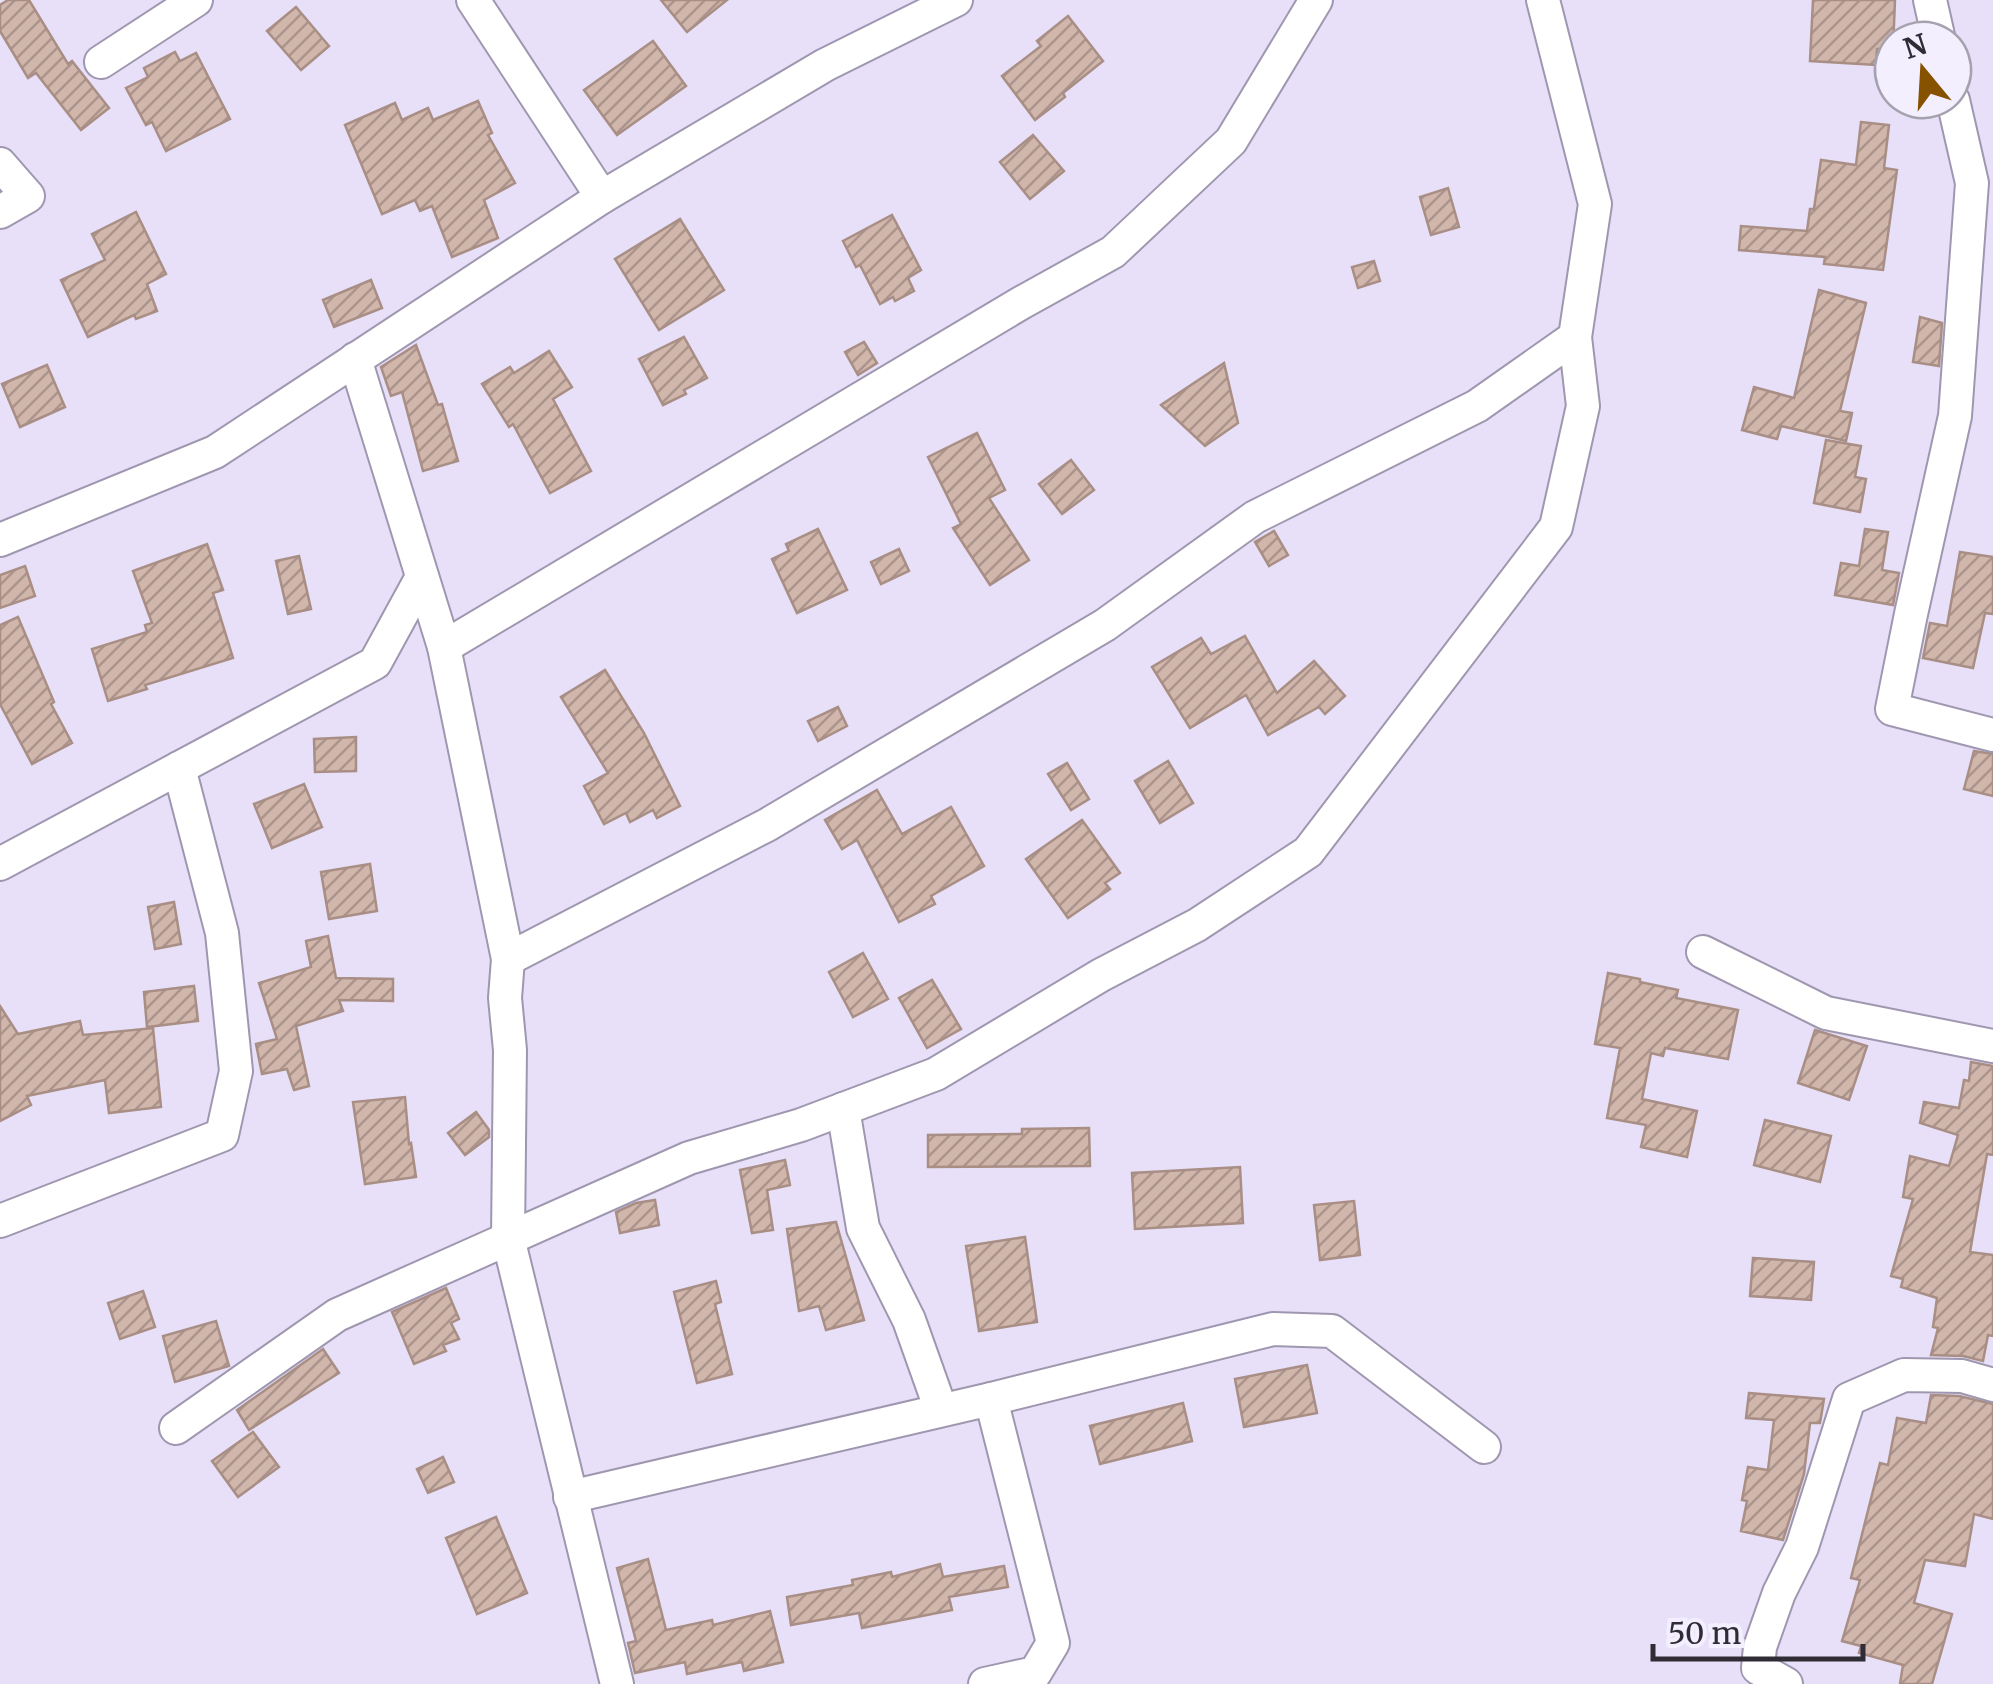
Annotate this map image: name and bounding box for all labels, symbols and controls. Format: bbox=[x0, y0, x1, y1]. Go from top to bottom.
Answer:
north arrow bbox=[1873, 20, 1973, 120]
text: N bbox=[1899, 26, 1931, 67]
scale bar bbox=[1653, 1599, 1863, 1661]
text: 50 m bbox=[1668, 1614, 1741, 1652]

